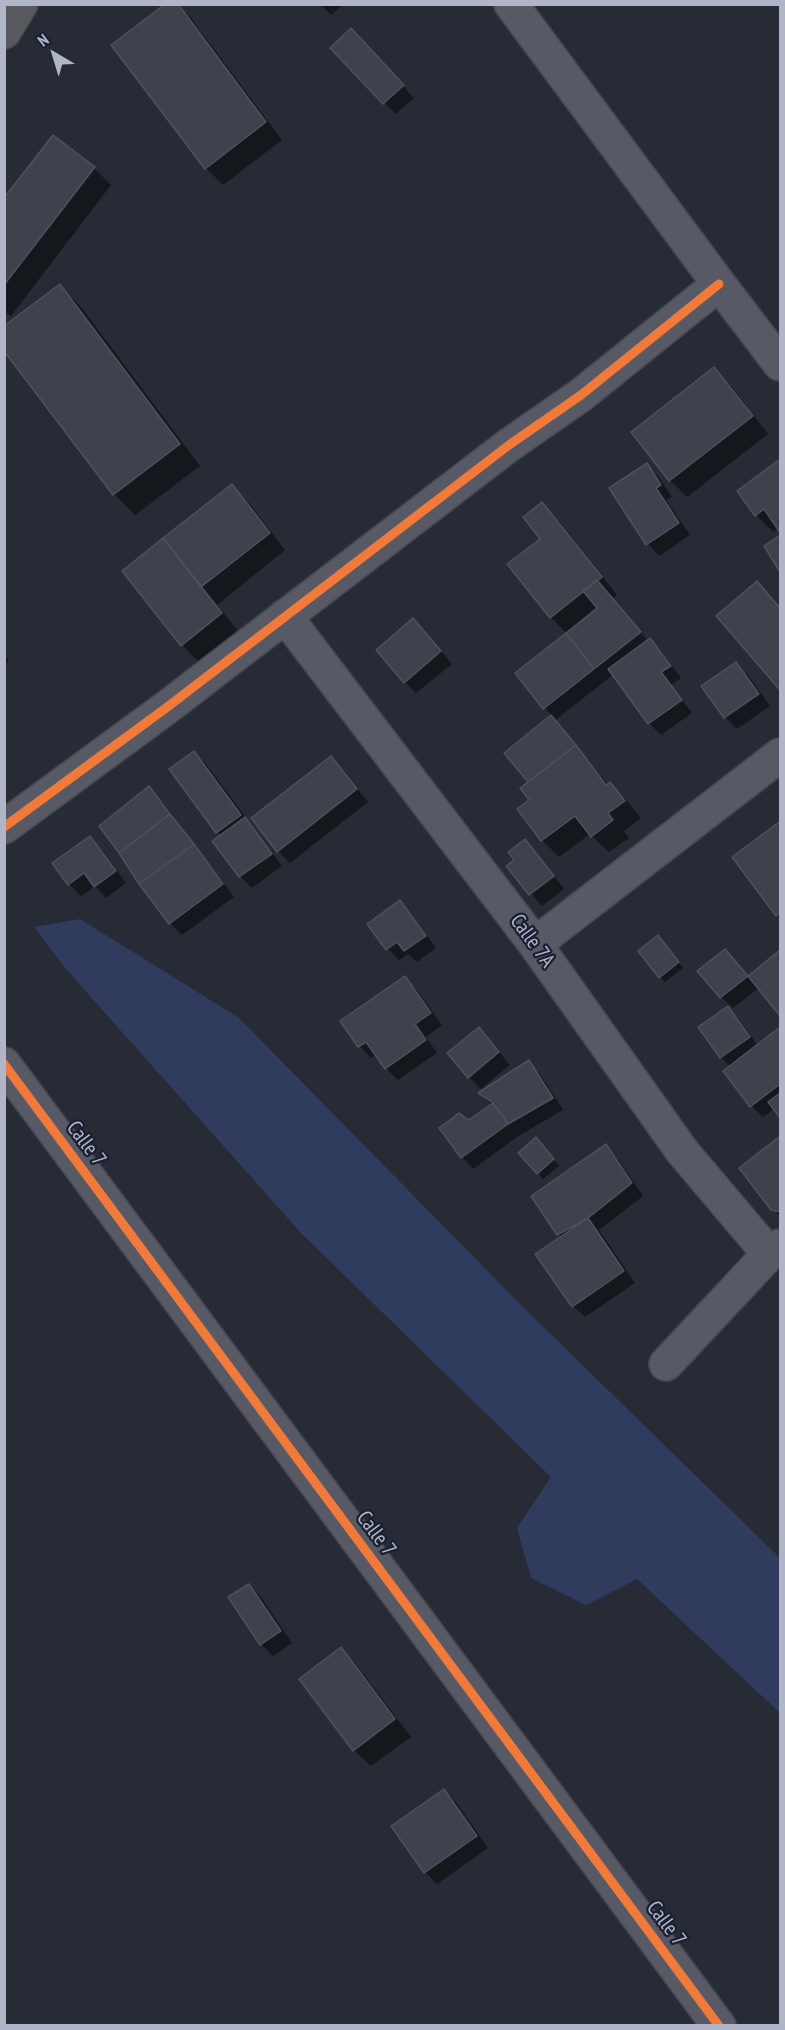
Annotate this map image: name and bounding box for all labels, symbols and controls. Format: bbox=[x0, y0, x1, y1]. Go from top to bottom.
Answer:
north arrow bbox=[24, 24, 84, 84]
text: N bbox=[33, 29, 52, 50]
street label: Calle 7A bbox=[504, 909, 560, 973]
street label: Calle 7 bbox=[61, 1116, 111, 1172]
street label: Calle 7 bbox=[351, 1506, 401, 1562]
street label: Calle 7 bbox=[641, 1896, 691, 1952]

